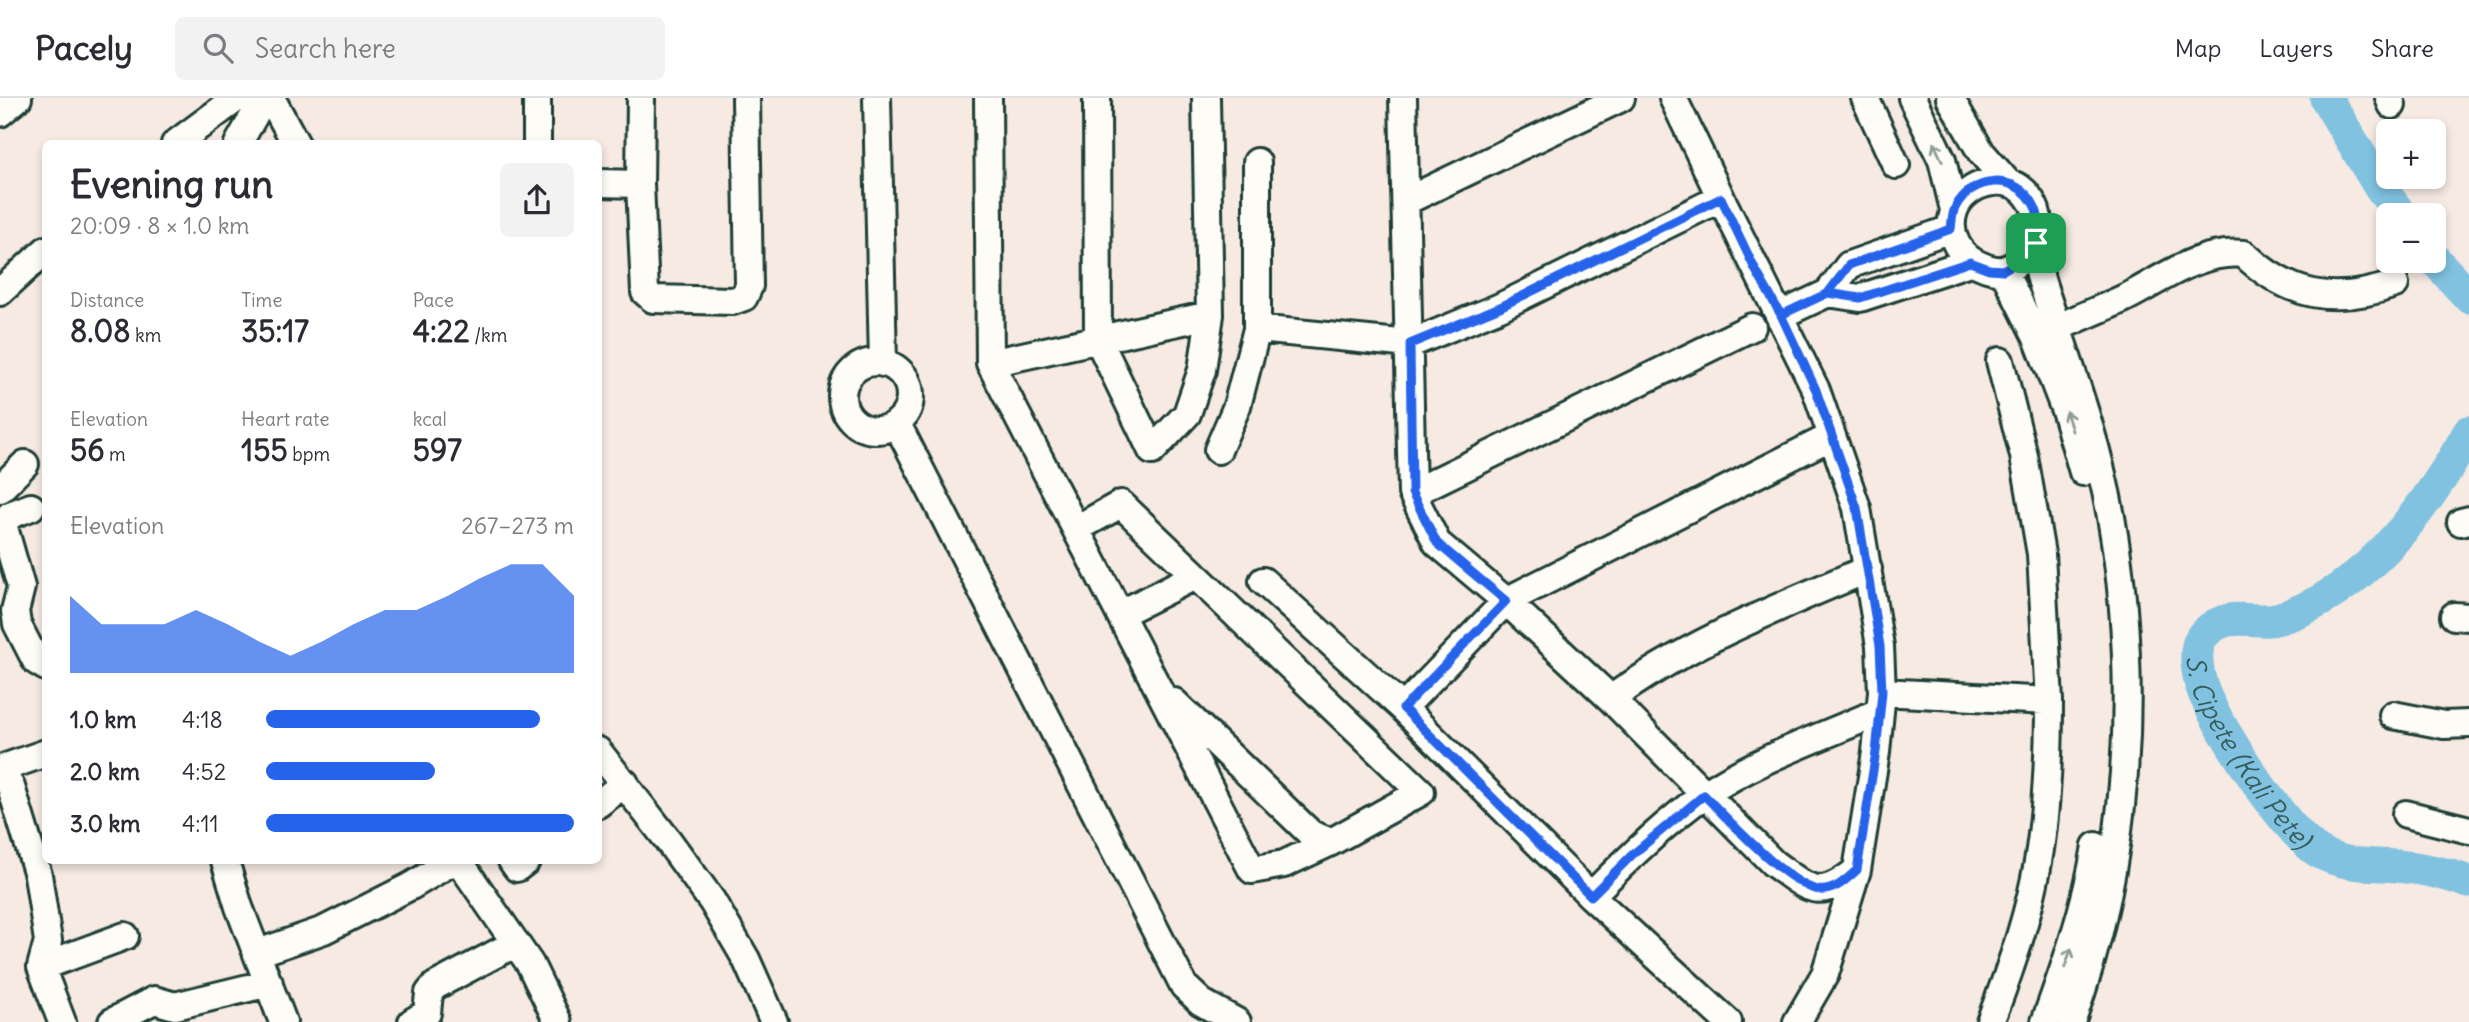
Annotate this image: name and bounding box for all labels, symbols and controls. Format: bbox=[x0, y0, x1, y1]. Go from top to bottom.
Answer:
search box bbox=[175, 17, 665, 80]
text: Pacely bbox=[35, 27, 133, 69]
icon: search bbox=[199, 29, 237, 67]
text: Search here bbox=[255, 32, 396, 65]
text: Map bbox=[2175, 33, 2221, 63]
text: Layers bbox=[2259, 33, 2333, 63]
text: Share bbox=[2371, 33, 2434, 63]
map controls bbox=[2376, 119, 2446, 273]
button: + bbox=[2376, 119, 2446, 189]
one-way arrow bbox=[1931, 142, 1944, 163]
text: Evening run bbox=[70, 161, 273, 208]
button: share bbox=[500, 163, 574, 237]
button: − bbox=[2376, 203, 2446, 273]
text: 20:09 · 8 × 1.0 km bbox=[70, 211, 250, 240]
pin bbox=[2006, 213, 2066, 273]
icon: arrive bbox=[2017, 224, 2055, 262]
text: Distance bbox=[70, 288, 144, 312]
text: Time bbox=[241, 288, 282, 312]
text: Pace bbox=[413, 288, 454, 312]
text: 8.08 bbox=[70, 312, 131, 350]
text: 35:17 bbox=[241, 312, 309, 350]
text: 4:22 bbox=[413, 312, 470, 350]
text: km bbox=[131, 323, 161, 347]
text: /km bbox=[470, 323, 507, 347]
text: Elevation bbox=[70, 407, 148, 431]
text: Heart rate bbox=[241, 407, 329, 431]
text: kcal bbox=[413, 407, 447, 431]
one-way arrow bbox=[2061, 410, 2074, 432]
text: 56 bbox=[70, 431, 105, 469]
text: 155 bbox=[241, 431, 288, 469]
text: 597 bbox=[413, 431, 462, 469]
text: m bbox=[105, 442, 126, 466]
text: bpm bbox=[288, 442, 330, 466]
text: Elevation bbox=[70, 511, 164, 540]
text: 267–273 m bbox=[461, 511, 574, 540]
water label: S. Cipete (Kali Pete) bbox=[2180, 655, 2320, 857]
text: 1.0 km bbox=[70, 705, 136, 734]
text: 4:18 bbox=[182, 705, 223, 734]
text: 2.0 km bbox=[70, 757, 140, 786]
text: 4:52 bbox=[182, 757, 226, 786]
text: 3.0 km bbox=[70, 809, 140, 838]
text: 4:11 bbox=[182, 809, 219, 838]
one-way arrow bbox=[2063, 947, 2075, 969]

